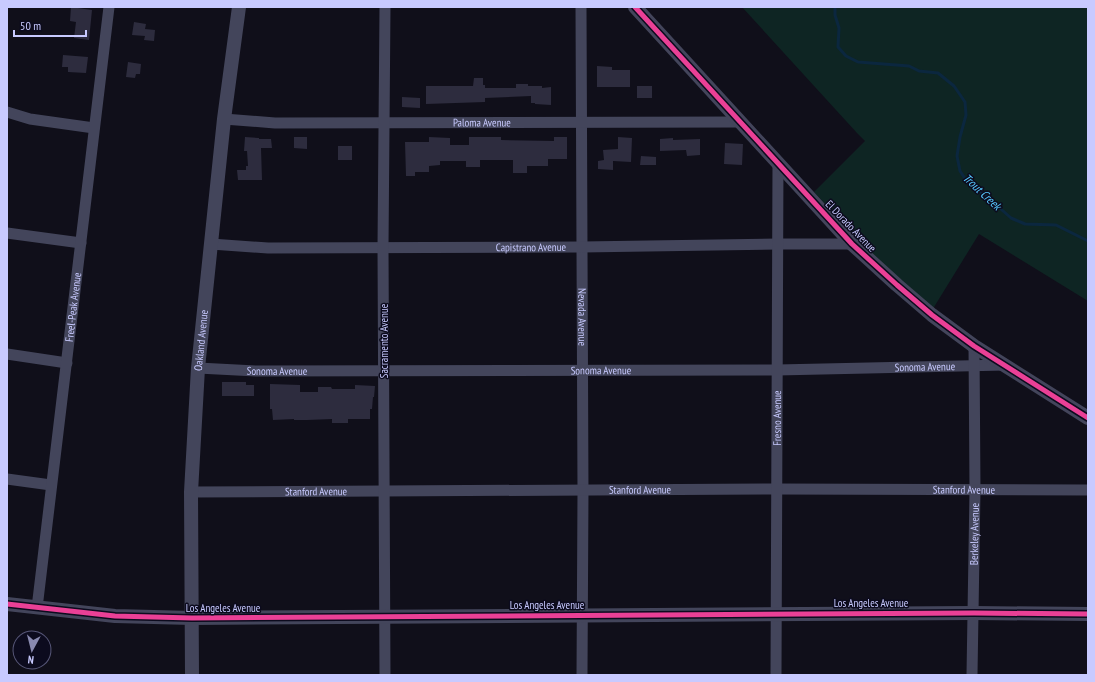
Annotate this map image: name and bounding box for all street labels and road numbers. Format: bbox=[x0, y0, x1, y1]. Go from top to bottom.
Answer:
street label: Paloma Avenue bbox=[453, 115, 511, 130]
street label: El Dorado Avenue bbox=[823, 197, 880, 255]
street label: Capistrano Avenue bbox=[496, 240, 566, 254]
street label: Freel-Peak Avenue bbox=[62, 271, 84, 343]
street label: Nevada Avenue bbox=[575, 288, 589, 347]
street label: Sacramento Avenue bbox=[377, 303, 391, 378]
street label: Oakland Avenue bbox=[191, 309, 211, 372]
street label: Sonoma Avenue bbox=[894, 359, 956, 374]
street label: Sonoma Avenue bbox=[571, 363, 632, 377]
street label: Sonoma Avenue bbox=[246, 364, 308, 378]
street label: Fresno Avenue bbox=[770, 390, 784, 446]
street label: Stanford Avenue bbox=[609, 483, 672, 497]
street label: Stanford Avenue bbox=[933, 483, 996, 497]
street label: Stanford Avenue bbox=[285, 484, 348, 499]
street label: Berkeley Avenue bbox=[967, 502, 982, 565]
street label: Los Angeles Avenue bbox=[834, 596, 909, 610]
street label: Los Angeles Avenue bbox=[510, 598, 585, 612]
street label: Los Angeles Avenue bbox=[186, 601, 261, 615]

